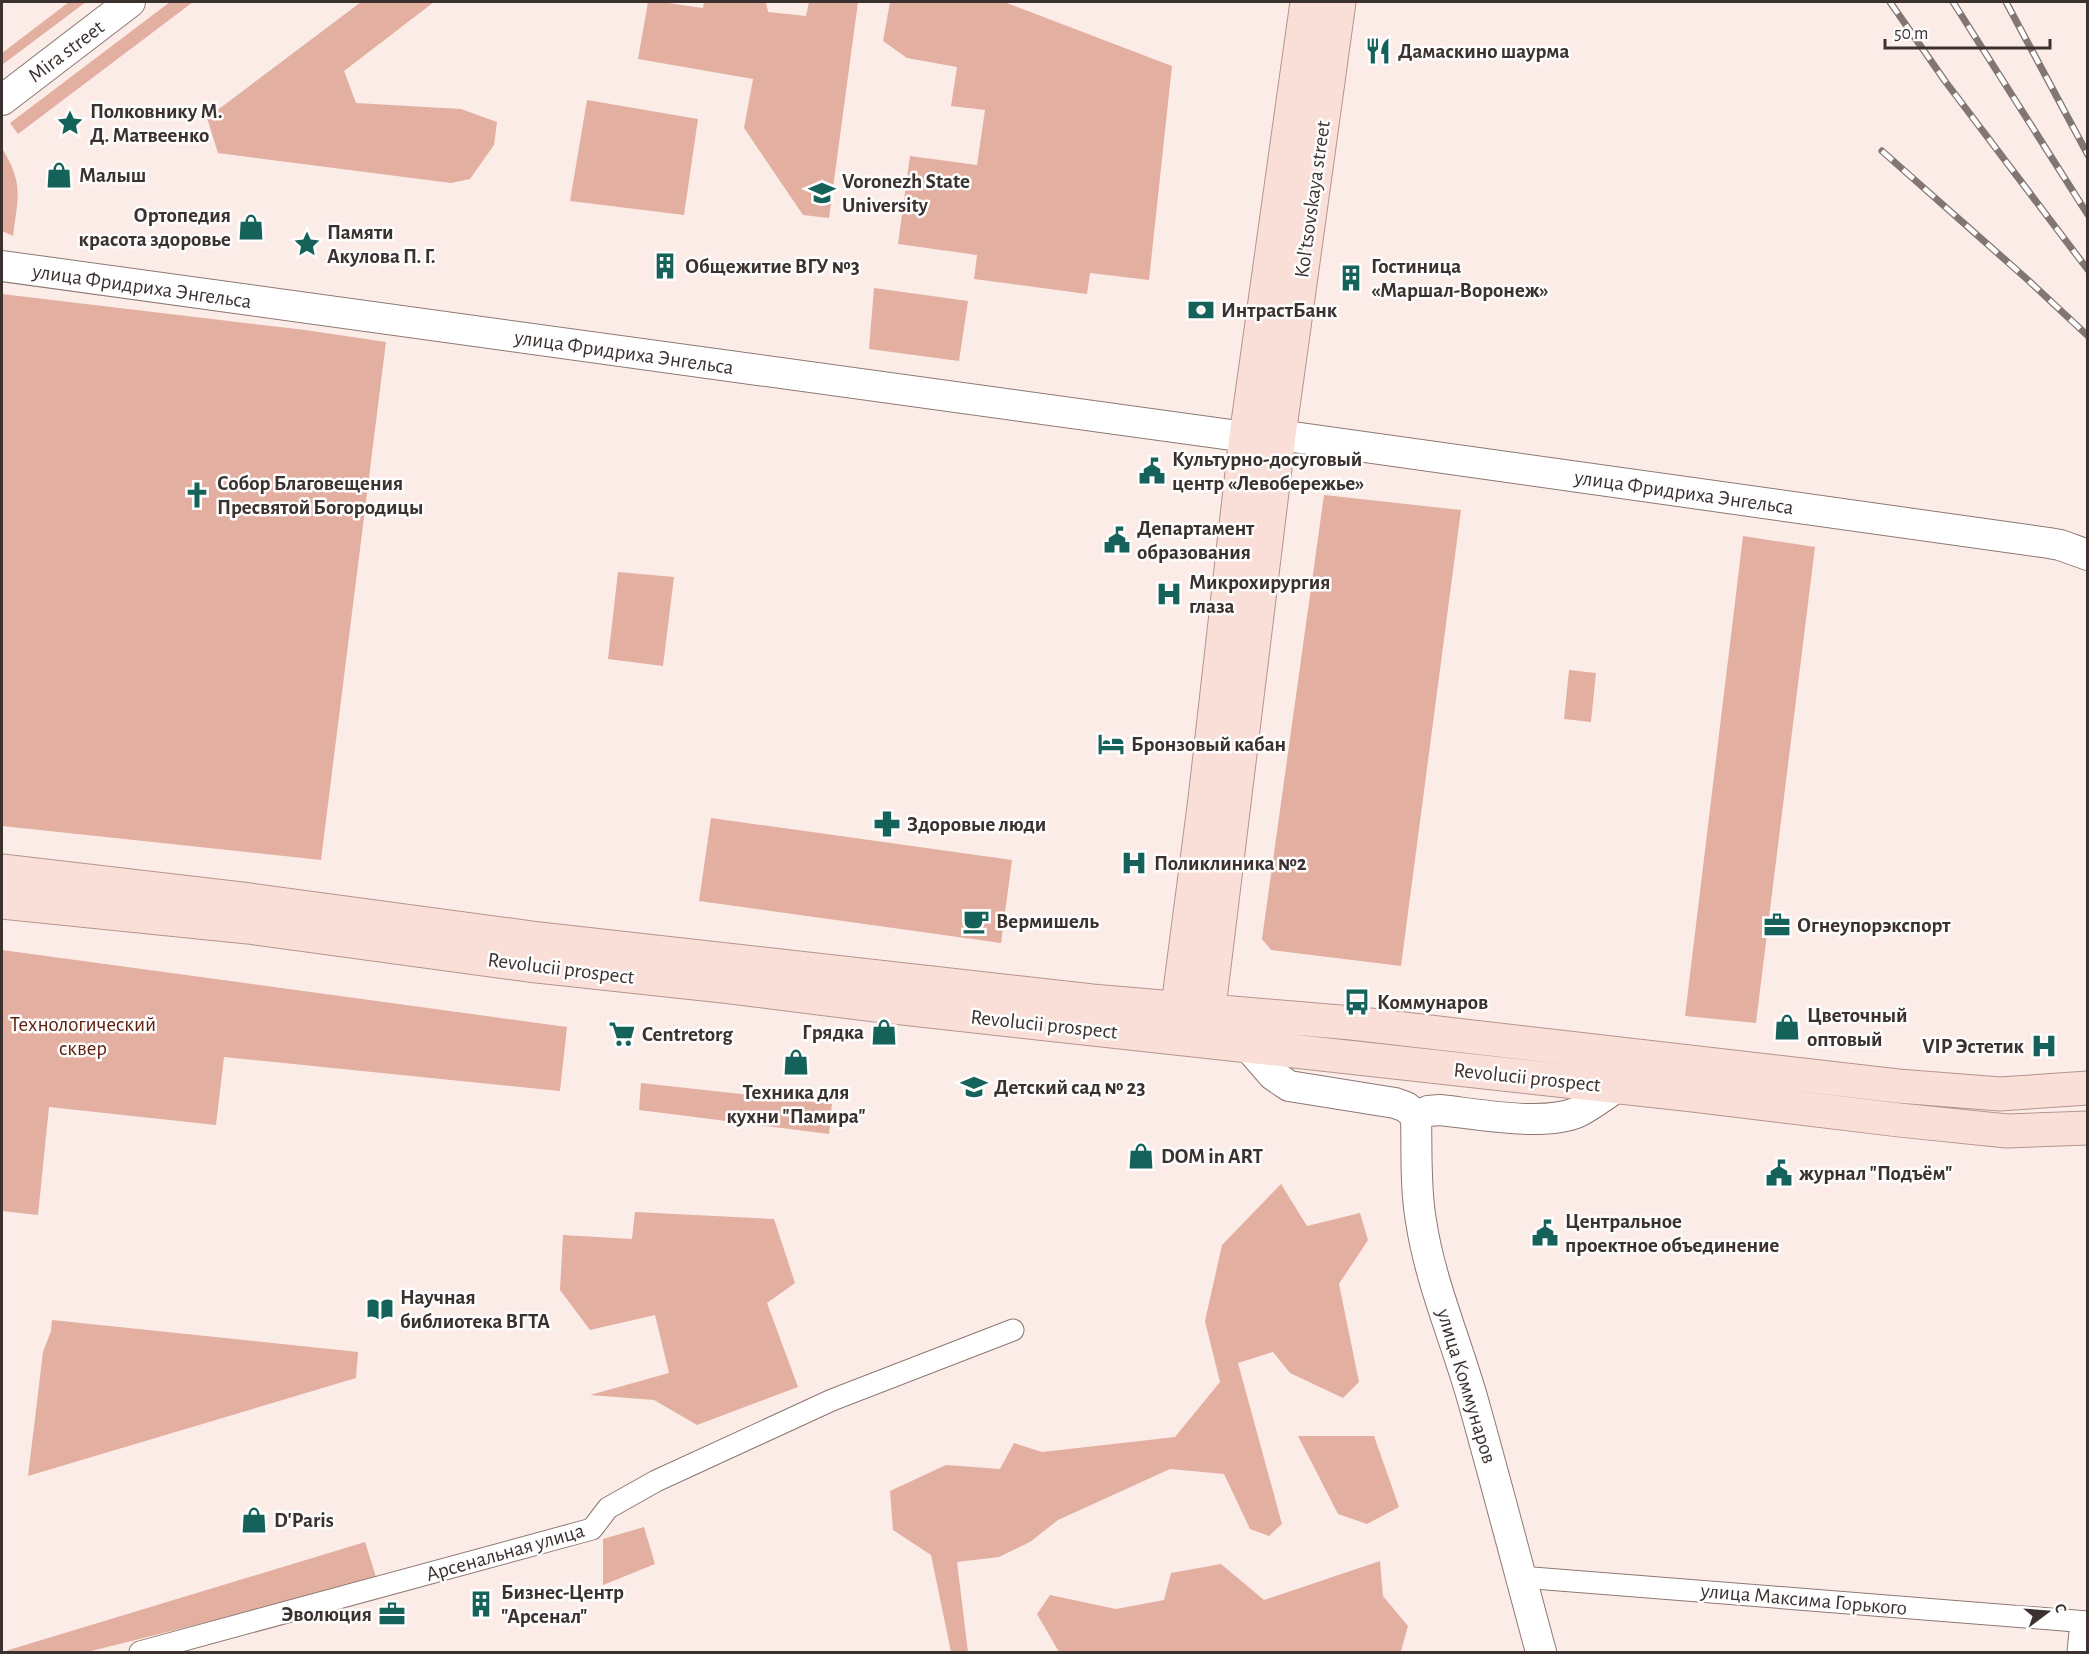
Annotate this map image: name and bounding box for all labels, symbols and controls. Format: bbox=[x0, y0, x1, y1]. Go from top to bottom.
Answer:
scale bar bbox=[1885, 12, 2050, 50]
street label: Mira street bbox=[25, 16, 108, 86]
text: 50 m bbox=[1894, 25, 1928, 43]
restaurant icon: Дамаскино шаурма bbox=[1363, 36, 1393, 66]
place label: Дамаскино шаурма bbox=[1398, 41, 1570, 62]
place label: Полковнику М. Д. Матвеенко bbox=[90, 101, 223, 146]
place icon: Полковнику М. Д. Матвеенко bbox=[55, 108, 85, 138]
street label: Kol'tsovskaya street bbox=[1291, 119, 1334, 279]
shop icon: Малыш bbox=[44, 160, 74, 190]
place label: Малыш bbox=[79, 165, 146, 186]
place label: Voronezh State University bbox=[842, 171, 970, 216]
school or university icon: Voronezh State University bbox=[807, 178, 837, 208]
place label: Ортопедия красота здоровье bbox=[79, 205, 231, 250]
shop icon: Ортопедия красота здоровье bbox=[236, 212, 266, 242]
place label: Памяти Акулова П. Г. bbox=[327, 222, 436, 267]
place icon: Памяти Акулова П. Г. bbox=[292, 229, 322, 259]
building icon: Общежитие ВГУ №3 bbox=[650, 251, 680, 281]
place label: Общежитие ВГУ №3 bbox=[685, 256, 860, 277]
place label: Гостиница «Маршал-Воронеж» bbox=[1371, 256, 1549, 301]
street label: улица Фридриха Энгельса bbox=[30, 261, 253, 312]
building icon: Гостиница «Маршал-Воронеж» bbox=[1336, 263, 1366, 293]
bank icon: ИнтрастБанк bbox=[1186, 295, 1216, 325]
place label: ИнтрастБанк bbox=[1221, 300, 1338, 321]
street label: улица Фридриха Энгельса bbox=[512, 327, 735, 378]
place label: Культурно-досуговый центр «Левобережье» bbox=[1172, 449, 1364, 494]
public building icon: Культурно-досуговый центр «Левобережье» bbox=[1137, 456, 1167, 486]
street label: улица Фридриха Энгельса bbox=[1572, 467, 1795, 518]
place label: Собор Благовещения Пресвятой Богородицы bbox=[217, 473, 423, 518]
church icon: Собор Благовещения Пресвятой Богородицы bbox=[182, 480, 212, 510]
place label: Департамент образования bbox=[1137, 518, 1255, 563]
public building icon: Департамент образования bbox=[1102, 525, 1132, 555]
place label: Микрохирургия глаза bbox=[1189, 572, 1331, 617]
hospital icon: Микрохирургия глаза bbox=[1154, 579, 1184, 609]
hotel icon: Бронзовый кабан bbox=[1096, 729, 1126, 759]
place label: Бронзовый кабан bbox=[1131, 734, 1286, 755]
pharmacy icon: Здоровые люди bbox=[872, 809, 902, 839]
place label: Здоровые люди bbox=[907, 814, 1046, 835]
hospital icon: Поликлиника №2 bbox=[1119, 848, 1149, 878]
place label: Поликлиника №2 bbox=[1154, 853, 1307, 874]
cafe icon: Вермишель bbox=[961, 906, 991, 936]
office icon: Огнеупорэкспорт bbox=[1762, 910, 1792, 940]
place label: Вермишель bbox=[996, 911, 1099, 932]
place label: Огнеупорэкспорт bbox=[1797, 915, 1951, 936]
street label: Revolucii prospect bbox=[486, 949, 636, 988]
bus stop icon: Коммунаров bbox=[1342, 987, 1372, 1017]
place label: Коммунаров bbox=[1377, 992, 1488, 1013]
place label: Цветочный оптовый bbox=[1807, 1005, 1908, 1050]
street label: Revolucii prospect bbox=[969, 1006, 1119, 1043]
shop icon: Цветочный оптовый bbox=[1772, 1012, 1802, 1042]
park label: Технологический сквер bbox=[10, 1014, 156, 1059]
shop icon: Грядка bbox=[869, 1017, 899, 1047]
supermarket icon: Centretorg bbox=[607, 1019, 637, 1049]
place label: Грядка bbox=[802, 1022, 864, 1043]
place label: Centretorg bbox=[642, 1024, 733, 1045]
hospital icon: VIP Эстетик bbox=[2029, 1031, 2059, 1061]
place label: VIP Эстетик bbox=[1922, 1036, 2025, 1057]
shop icon: Техника для кухни "Памира" bbox=[781, 1047, 811, 1077]
street label: Revolucii prospect bbox=[1452, 1059, 1602, 1096]
school or university icon: Детский сад № 23 bbox=[959, 1072, 989, 1102]
place label: Детский сад № 23 bbox=[994, 1077, 1145, 1098]
place label: Техника для кухни "Памира" bbox=[726, 1082, 866, 1127]
shop icon: DOM in ART bbox=[1126, 1141, 1156, 1171]
place label: DOM in ART bbox=[1161, 1146, 1263, 1167]
public building icon: журнал "Подъём" bbox=[1764, 1158, 1794, 1188]
place label: журнал "Подъём" bbox=[1799, 1163, 1953, 1184]
place label: Центральное проектное объединение bbox=[1565, 1211, 1780, 1256]
public building icon: Центральное проектное объединение bbox=[1530, 1218, 1560, 1248]
place label: Научная библиотека ВГТА bbox=[400, 1287, 550, 1332]
library icon: Научная библиотека ВГТА bbox=[365, 1294, 395, 1324]
street label: улица Коммунаров bbox=[1433, 1305, 1500, 1466]
shop icon: D'Paris bbox=[239, 1505, 269, 1535]
place label: D'Paris bbox=[274, 1510, 334, 1531]
street label: Арсенальная улица bbox=[424, 1520, 587, 1585]
street label: улица Максима Горького bbox=[1699, 1580, 1908, 1619]
place label: Бизнес-Центр "Арсенал" bbox=[501, 1582, 624, 1627]
north arrow bbox=[2017, 1582, 2077, 1642]
building icon: Бизнес-Центр "Арсенал" bbox=[466, 1589, 496, 1619]
office icon: Эволюция bbox=[377, 1599, 407, 1629]
text: С bbox=[2052, 1602, 2069, 1615]
place label: Эволюция bbox=[281, 1604, 372, 1625]

